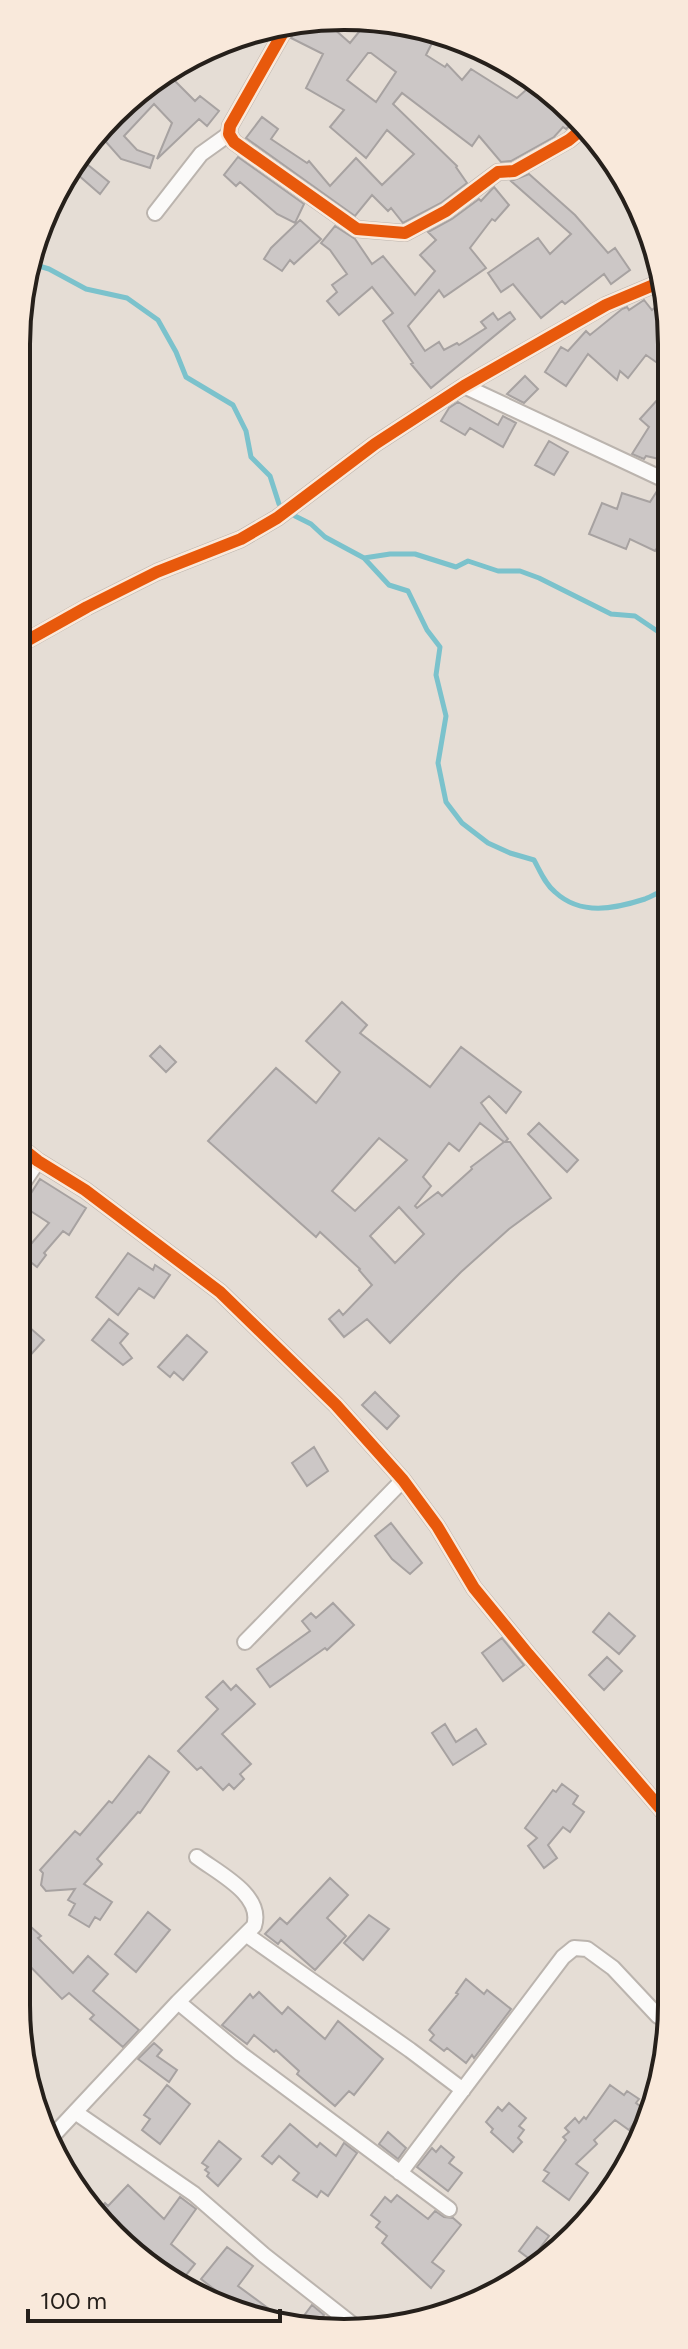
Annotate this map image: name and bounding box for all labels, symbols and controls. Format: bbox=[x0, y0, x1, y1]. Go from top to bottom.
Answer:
scale bar bbox=[28, 2273, 280, 2323]
text: 100 m bbox=[40, 2286, 107, 2315]

